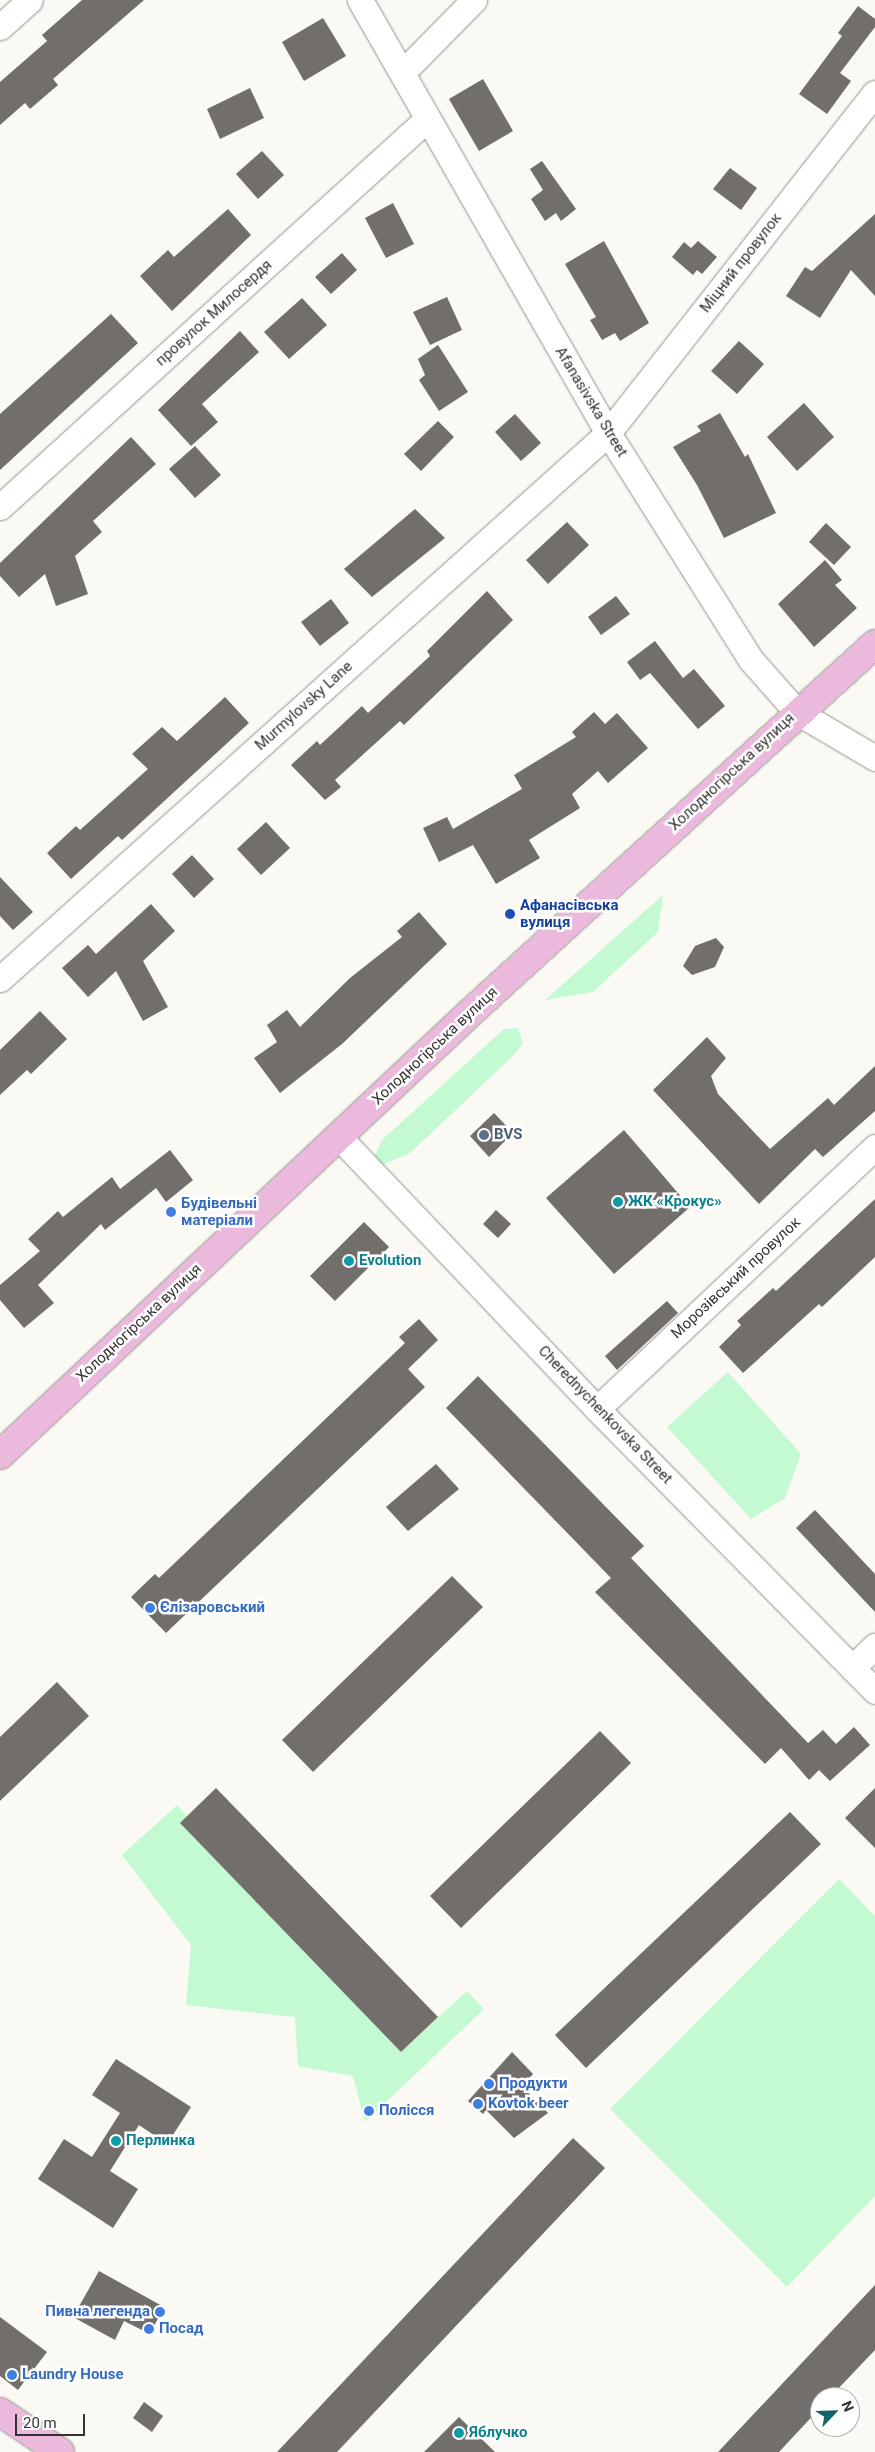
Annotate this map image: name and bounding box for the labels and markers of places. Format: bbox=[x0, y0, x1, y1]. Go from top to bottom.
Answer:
place label: Афанасівська вулиця bbox=[520, 896, 619, 931]
marker: Афанасівська вулиця bbox=[504, 908, 516, 920]
place label: BVS bbox=[494, 1126, 522, 1144]
marker: BVS bbox=[478, 1129, 490, 1141]
place label: ЖК «Крокус» bbox=[628, 1193, 722, 1211]
place label: Будівельні матеріали bbox=[181, 1194, 257, 1229]
marker: ЖК «Крокус» bbox=[612, 1196, 624, 1208]
marker: Будівельні матеріали bbox=[165, 1206, 177, 1218]
place label: Evolution bbox=[359, 1252, 421, 1270]
marker: Evolution bbox=[343, 1255, 355, 1267]
place label: Єлізаровський bbox=[160, 1599, 265, 1617]
marker: Єлізаровський bbox=[144, 1602, 156, 1614]
place label: Продукти bbox=[499, 2075, 568, 2093]
marker: Продукти bbox=[483, 2078, 495, 2090]
place label: Kovtok beer bbox=[488, 2095, 569, 2113]
marker: Kovtok beer bbox=[472, 2098, 484, 2110]
place label: Полісся bbox=[379, 2102, 434, 2120]
marker: Полісся bbox=[363, 2105, 375, 2117]
place label: Перлинка bbox=[126, 2132, 195, 2150]
marker: Перлинка bbox=[110, 2135, 122, 2147]
place label: Пивна легенда bbox=[45, 2303, 150, 2321]
marker: Пивна легенда bbox=[154, 2306, 166, 2318]
place label: Посад bbox=[159, 2320, 203, 2338]
marker: Посад bbox=[143, 2323, 155, 2335]
place label: Laundry House bbox=[22, 2366, 124, 2384]
marker: Laundry House bbox=[6, 2369, 18, 2381]
place label: Яблучко bbox=[469, 2424, 527, 2442]
marker: Яблучко bbox=[453, 2427, 465, 2439]

